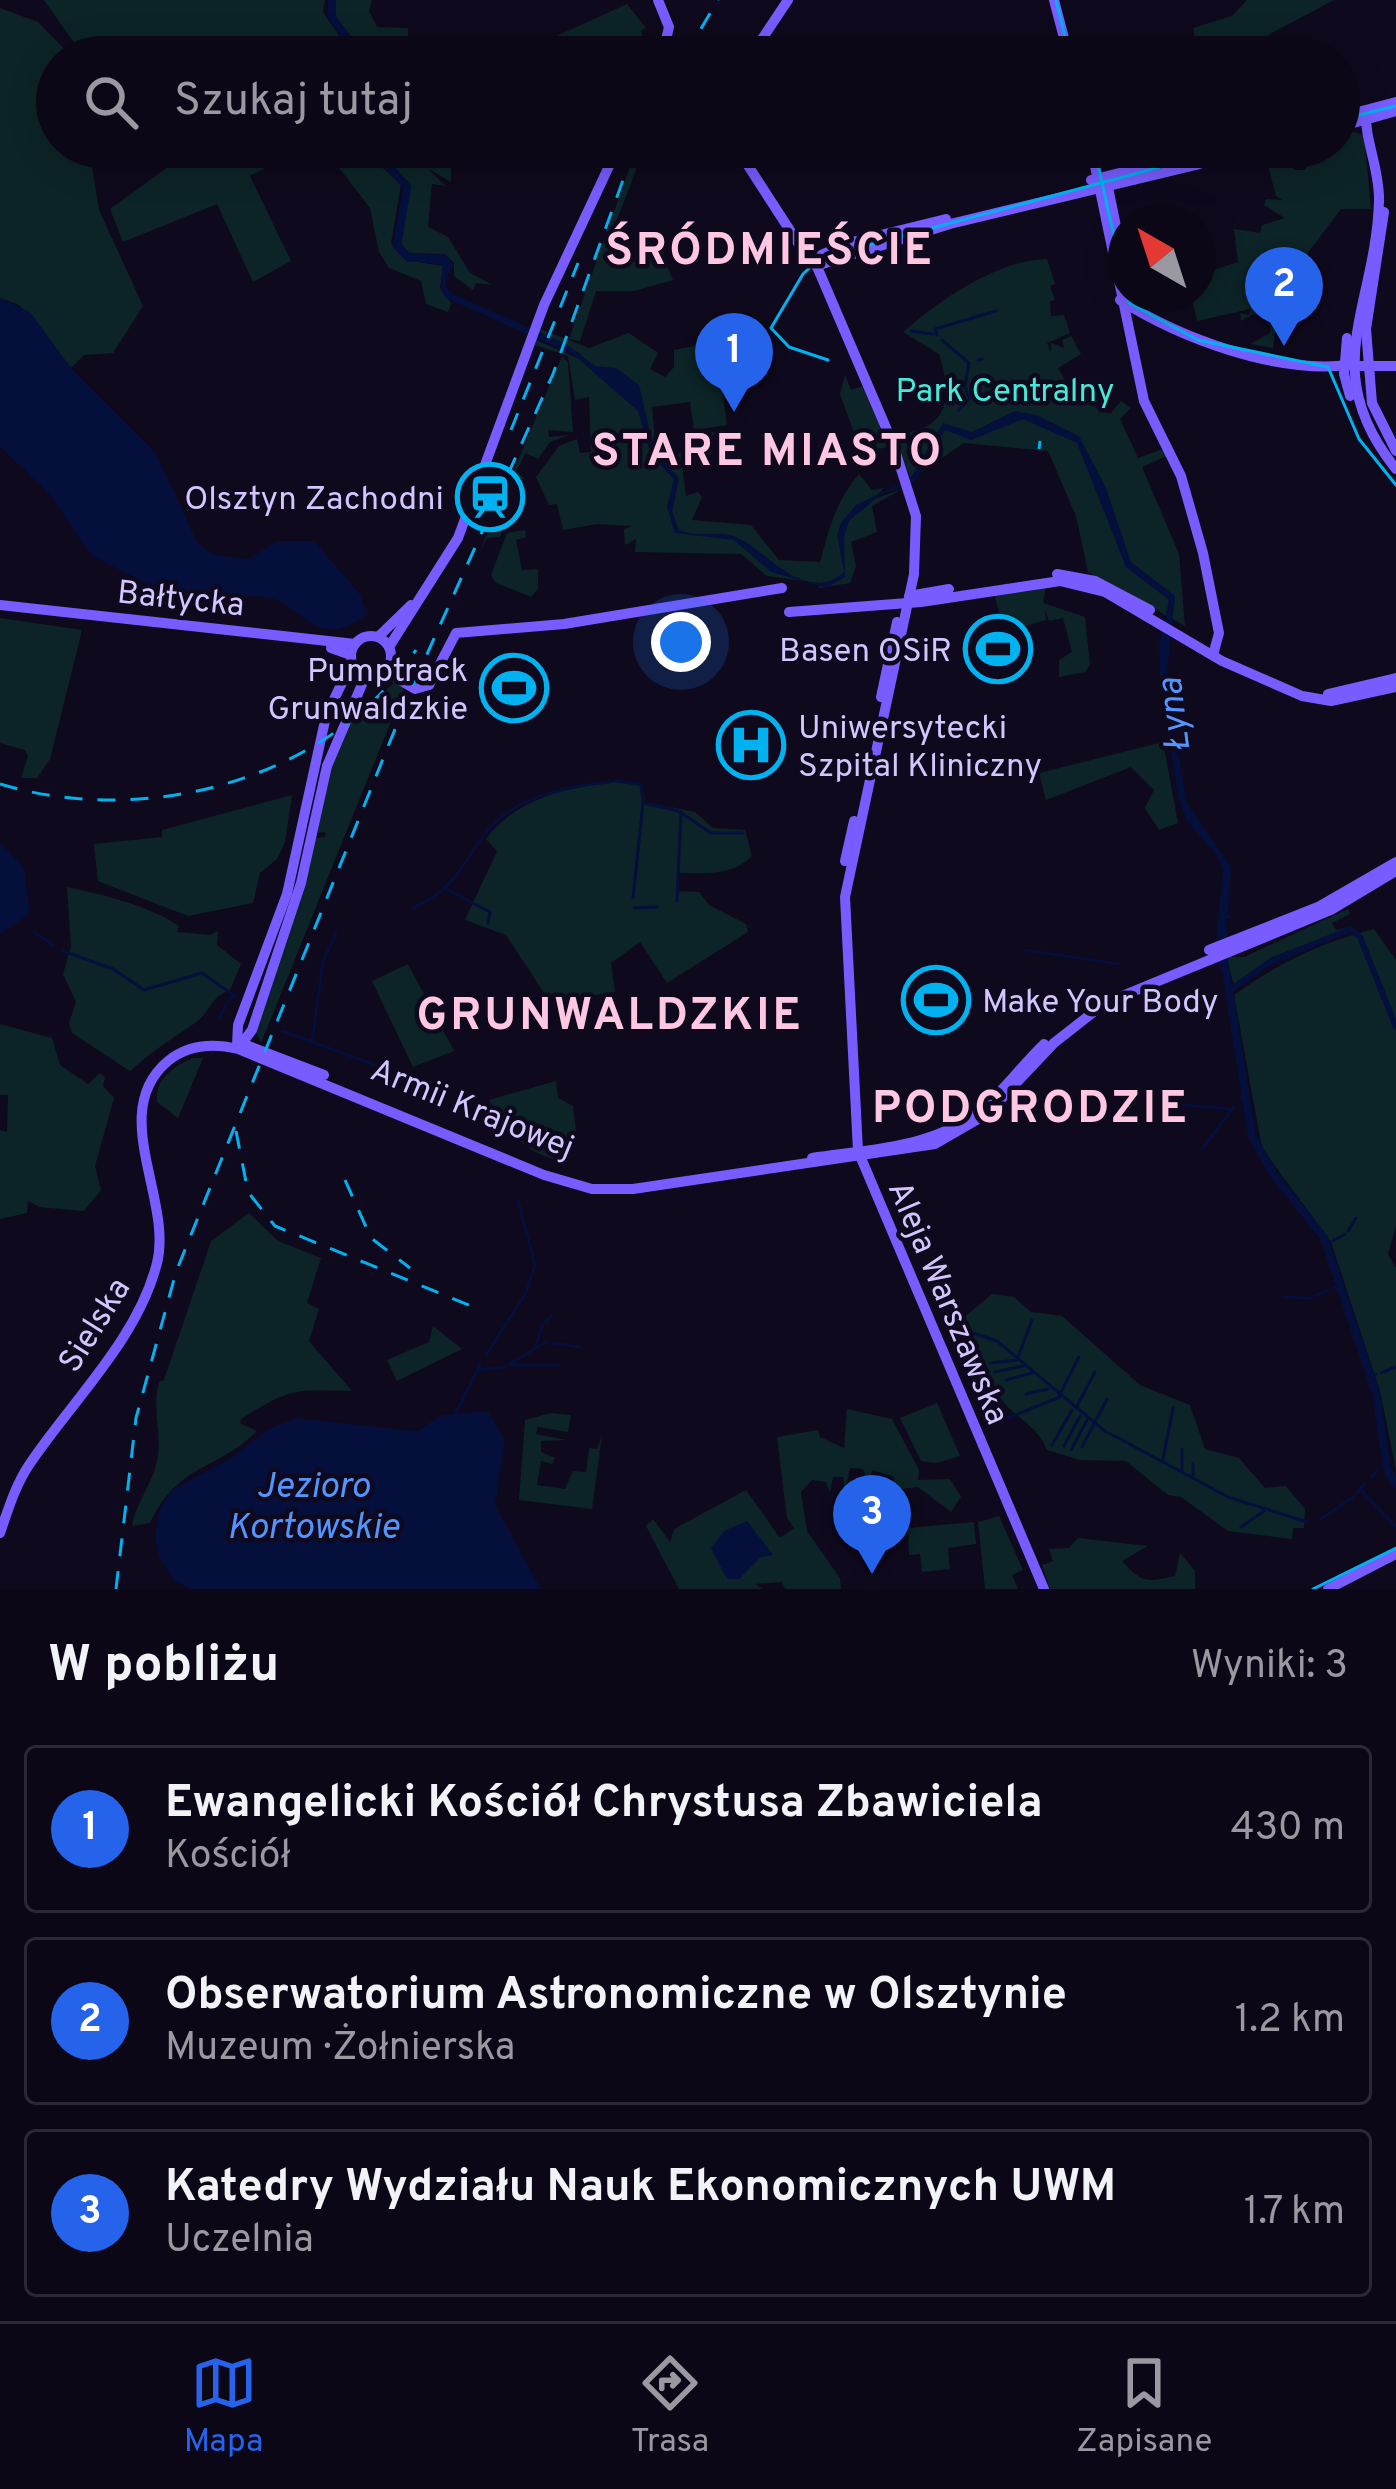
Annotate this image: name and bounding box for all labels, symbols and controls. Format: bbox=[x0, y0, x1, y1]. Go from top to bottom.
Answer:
search box bbox=[36, 36, 1360, 168]
icon: search bbox=[78, 69, 144, 135]
text: Szukaj tutaj bbox=[174, 74, 413, 131]
north arrow bbox=[1108, 204, 1216, 312]
district label: ŚRÓDMIEŚCIE bbox=[605, 221, 935, 281]
pin: 2 bbox=[1245, 247, 1323, 346]
pin: 1 bbox=[695, 313, 773, 412]
park label: Park Centralny bbox=[896, 372, 1114, 414]
district label: STARE MIASTO bbox=[592, 425, 944, 482]
station icon: Olsztyn Zachodni bbox=[455, 462, 525, 532]
place label: Olsztyn Zachodni bbox=[184, 480, 444, 522]
street label: Bałtycka bbox=[115, 573, 246, 629]
your location bbox=[651, 612, 711, 672]
sports icon: Basen OSiR bbox=[963, 614, 1033, 684]
place label: Basen OSiR bbox=[779, 632, 952, 674]
place label: Pumptrack Grunwaldzkie bbox=[268, 652, 468, 732]
sports icon: Pumptrack Grunwaldzkie bbox=[479, 653, 549, 723]
water label: Łyna bbox=[1149, 674, 1203, 754]
place label: Uniwersytecki Szpital Kliniczny bbox=[798, 709, 1042, 789]
hospital icon: Uniwersytecki Szpital Kliniczny bbox=[716, 710, 786, 780]
sports icon: Make Your Body bbox=[901, 965, 971, 1035]
place label: Make Your Body bbox=[982, 983, 1218, 1025]
district label: GRUNWALDZKIE bbox=[417, 989, 803, 1046]
street label: Armii Krajowej bbox=[364, 1051, 579, 1171]
district label: PODGRODZIE bbox=[872, 1082, 1190, 1139]
street label: Aleja Warszawska bbox=[876, 1175, 1017, 1432]
street label: Sielska bbox=[51, 1271, 142, 1381]
water label: Jezioro Kortowskie bbox=[227, 1465, 400, 1552]
pin: 3 bbox=[833, 1475, 911, 1574]
text: W pobliżu bbox=[48, 1635, 279, 1700]
text: Wyniki: 3 bbox=[1191, 1643, 1348, 1692]
text: Ewangelicki Kościół Chrystusa Zbawiciela bbox=[165, 1776, 1042, 1833]
text: 1 bbox=[82, 1805, 98, 1854]
text: 430 m bbox=[1230, 1805, 1345, 1854]
text: Kościół bbox=[165, 1833, 291, 1882]
text: Obserwatorium Astronomiczne w Olsztynie bbox=[165, 1968, 1067, 2025]
text: 2 bbox=[78, 1997, 102, 2046]
text: 1.2 km bbox=[1235, 1997, 1345, 2046]
text: Muzeum · Żołnierska bbox=[165, 2025, 515, 2074]
text: Katedry Wydziału Nauk Ekonomicznych UWM bbox=[165, 2160, 1116, 2217]
text: 3 bbox=[78, 2189, 102, 2238]
text: 1.7 km bbox=[1244, 2189, 1345, 2238]
text: Uczelnia bbox=[165, 2217, 314, 2266]
tab: Mapa bbox=[184, 2350, 263, 2464]
tab: Trasa bbox=[631, 2350, 709, 2464]
tab: Zapisane bbox=[1076, 2350, 1212, 2464]

